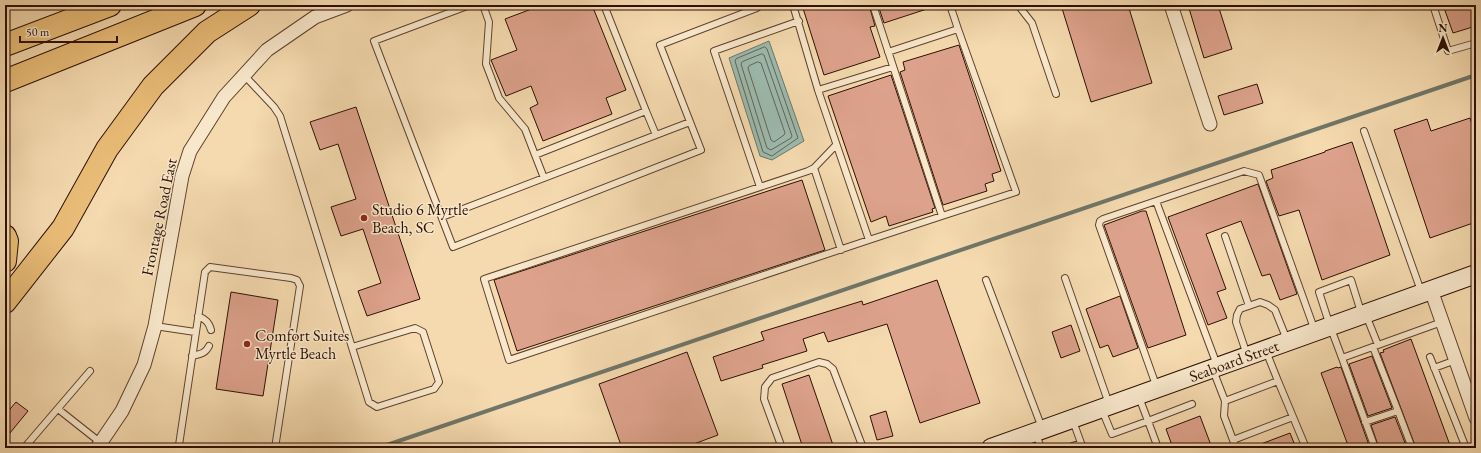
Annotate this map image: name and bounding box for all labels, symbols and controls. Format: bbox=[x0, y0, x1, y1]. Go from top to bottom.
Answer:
scale bar bbox=[20, 18, 117, 44]
north arrow bbox=[1423, 18, 1463, 58]
text: N bbox=[1439, 21, 1448, 35]
text: 50 m bbox=[26, 24, 50, 40]
street label: Frontage Road East bbox=[136, 156, 182, 278]
place label: Studio 6 Myrtle Beach, SC bbox=[372, 199, 468, 238]
marker: Studio 6 Myrtle Beach, SC bbox=[359, 213, 369, 223]
place label: Comfort Suites Myrtle Beach bbox=[255, 325, 349, 364]
street label: Seaboard Street bbox=[1186, 335, 1282, 387]
marker: Comfort Suites Myrtle Beach bbox=[242, 339, 252, 349]

